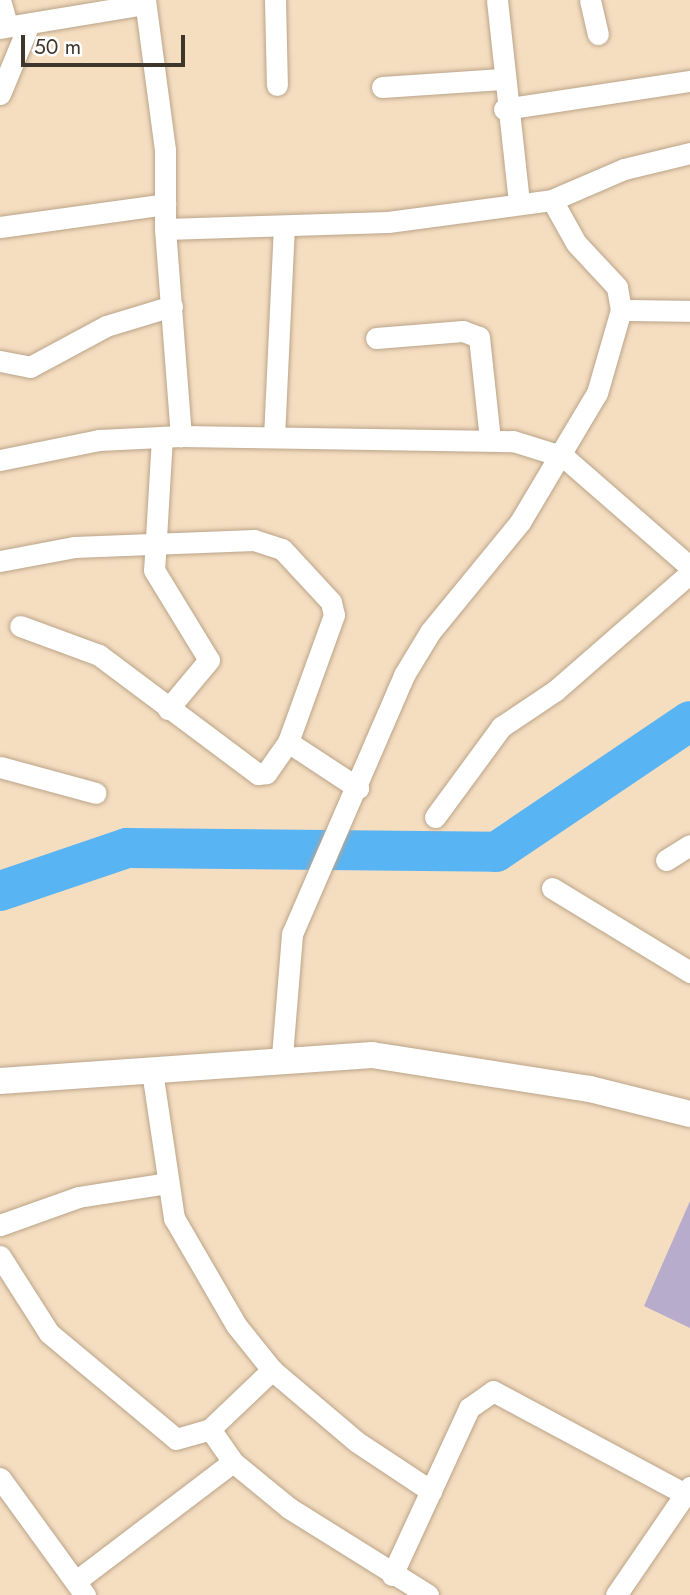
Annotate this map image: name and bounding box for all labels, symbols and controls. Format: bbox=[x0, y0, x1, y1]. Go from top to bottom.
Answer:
scale bar bbox=[24, 21, 189, 65]
text: 50 m bbox=[34, 32, 81, 62]

